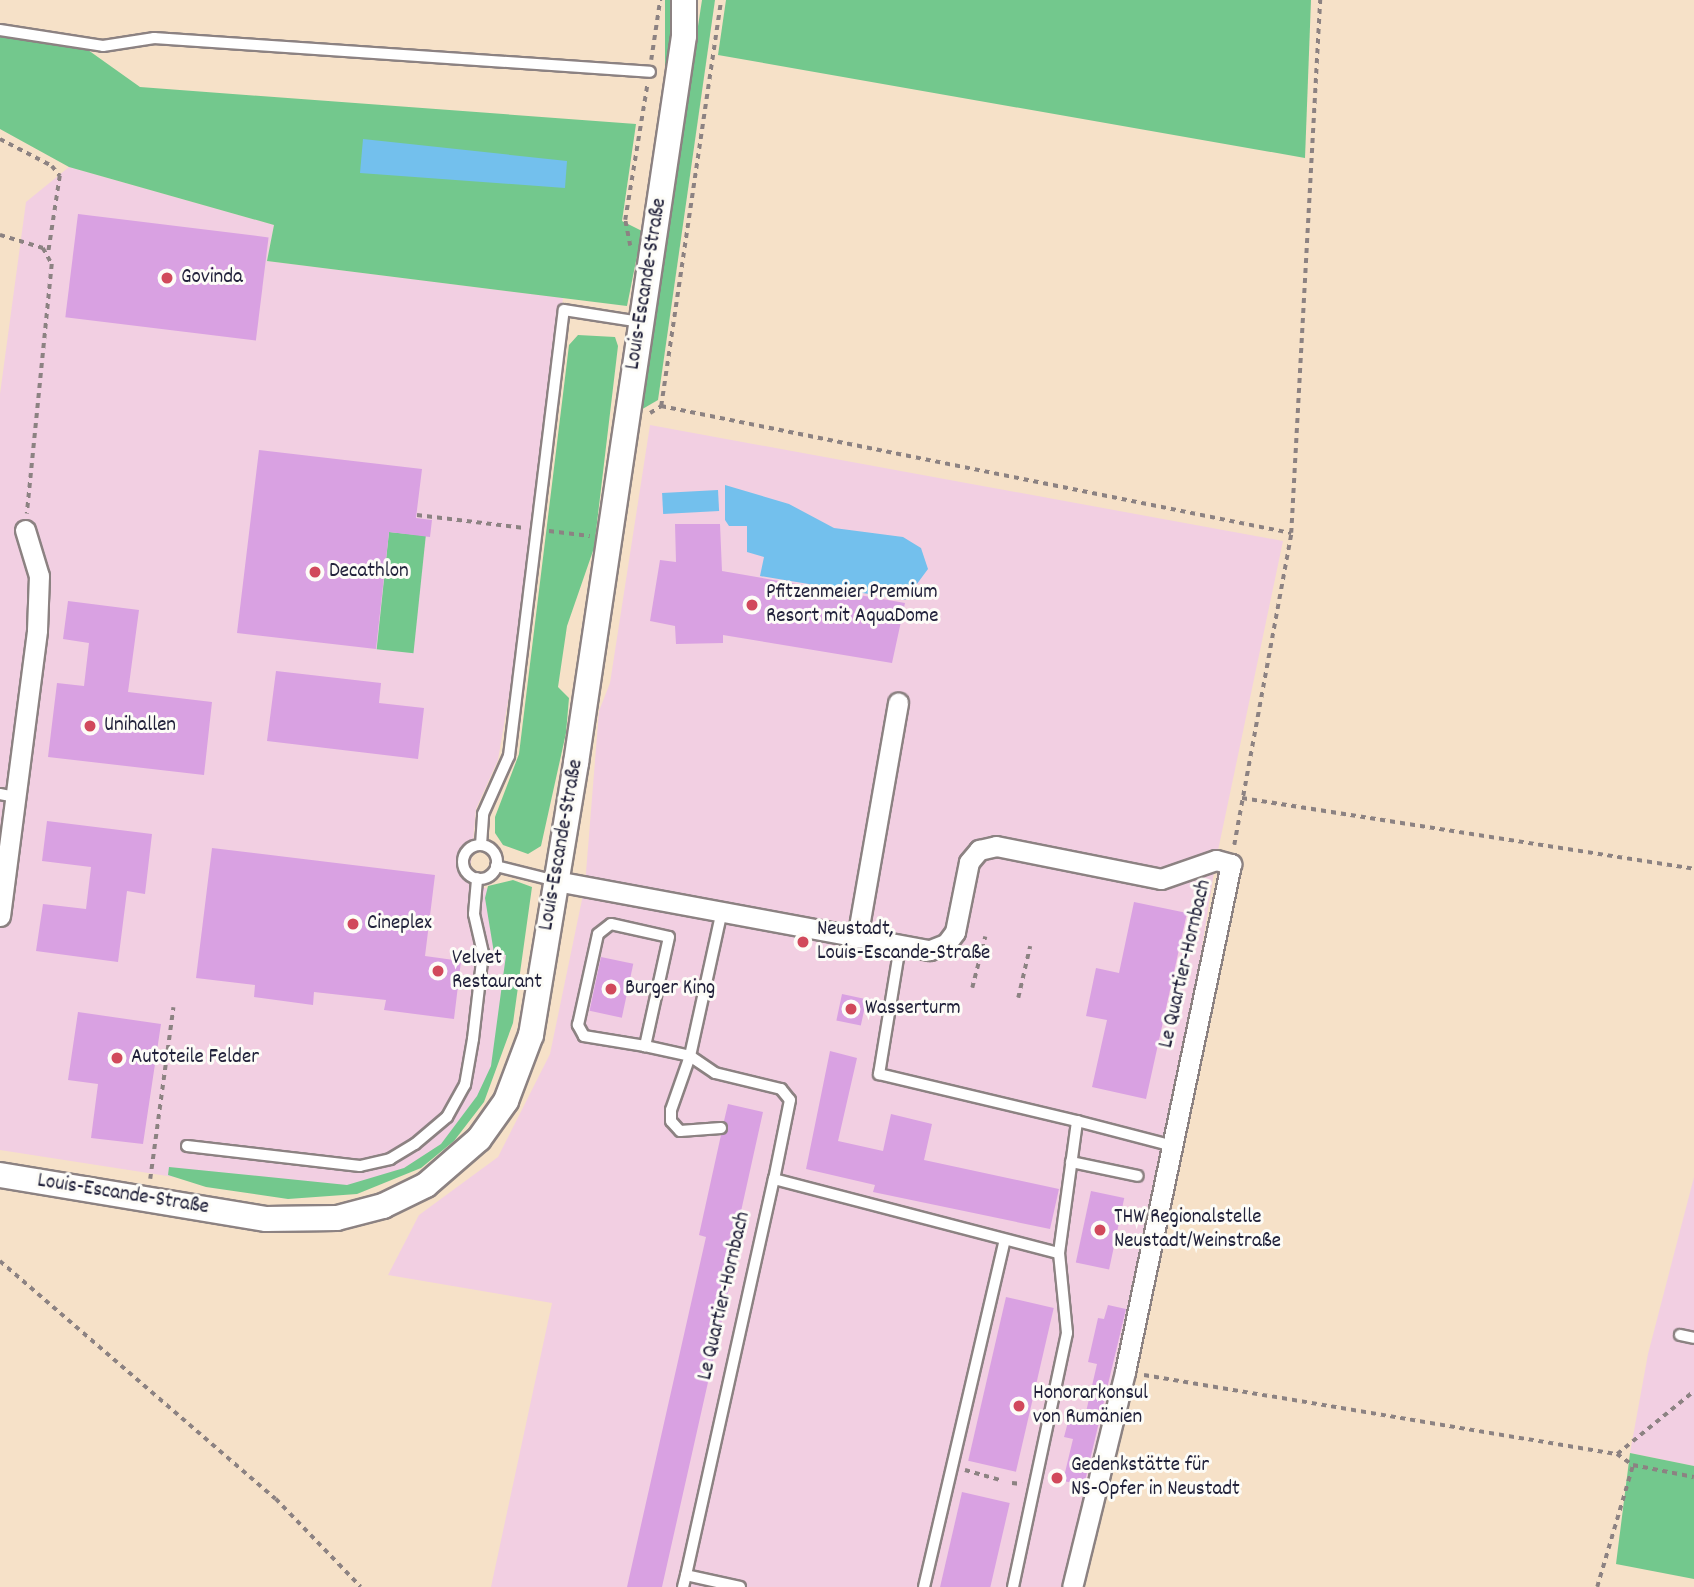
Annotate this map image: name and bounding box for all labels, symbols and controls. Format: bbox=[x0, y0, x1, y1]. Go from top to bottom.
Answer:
street label: Louis-Escande-Straße bbox=[621, 196, 673, 372]
place label: Govinda bbox=[181, 265, 243, 291]
marker: Govinda bbox=[159, 270, 175, 286]
place label: Decathlon bbox=[329, 559, 409, 585]
marker: Decathlon bbox=[307, 564, 323, 580]
place label: Pfitzenmeier Premium Resort mit AquaDome bbox=[766, 580, 938, 630]
marker: Pfitzenmeier Premium Resort mit AquaDome bbox=[744, 597, 760, 613]
place label: Unihallen bbox=[104, 713, 176, 739]
marker: Unihallen bbox=[82, 718, 98, 734]
street label: Louis-Escande-Straße bbox=[535, 757, 589, 933]
street label: Le Quartier-Hornbach bbox=[1154, 877, 1218, 1051]
place label: Cineplex bbox=[367, 911, 432, 937]
marker: Cineplex bbox=[345, 916, 361, 932]
place label: Neustadt, Louis-Escande-Straße bbox=[817, 917, 990, 967]
marker: Neustadt, Louis-Escande-Straße bbox=[795, 934, 811, 950]
place label: Velvet Restaurant bbox=[452, 946, 542, 996]
marker: Velvet Restaurant bbox=[430, 963, 446, 979]
place label: Burger King bbox=[625, 976, 715, 1002]
marker: Burger King bbox=[603, 981, 619, 997]
place label: Wasserturm bbox=[865, 996, 961, 1022]
marker: Wasserturm bbox=[843, 1001, 859, 1017]
place label: Autoteile Felder bbox=[131, 1045, 259, 1071]
marker: Autoteile Felder bbox=[109, 1050, 125, 1066]
street label: Louis-Escande-Straße bbox=[35, 1169, 211, 1221]
place label: THW Regionalstelle Neustadt/Weinstraße bbox=[1114, 1205, 1281, 1255]
street label: Le Quartier-Hornbach bbox=[693, 1209, 757, 1383]
marker: THW Regionalstelle Neustadt/Weinstraße bbox=[1092, 1222, 1108, 1238]
place label: Honorarkonsul von Rumänien bbox=[1033, 1381, 1148, 1431]
marker: Honorarkonsul von Rumänien bbox=[1011, 1398, 1027, 1414]
place label: Gedenkstätte für NS-Opfer in Neustadt bbox=[1071, 1453, 1240, 1503]
marker: Gedenkstätte für NS-Opfer in Neustadt bbox=[1049, 1470, 1065, 1486]

